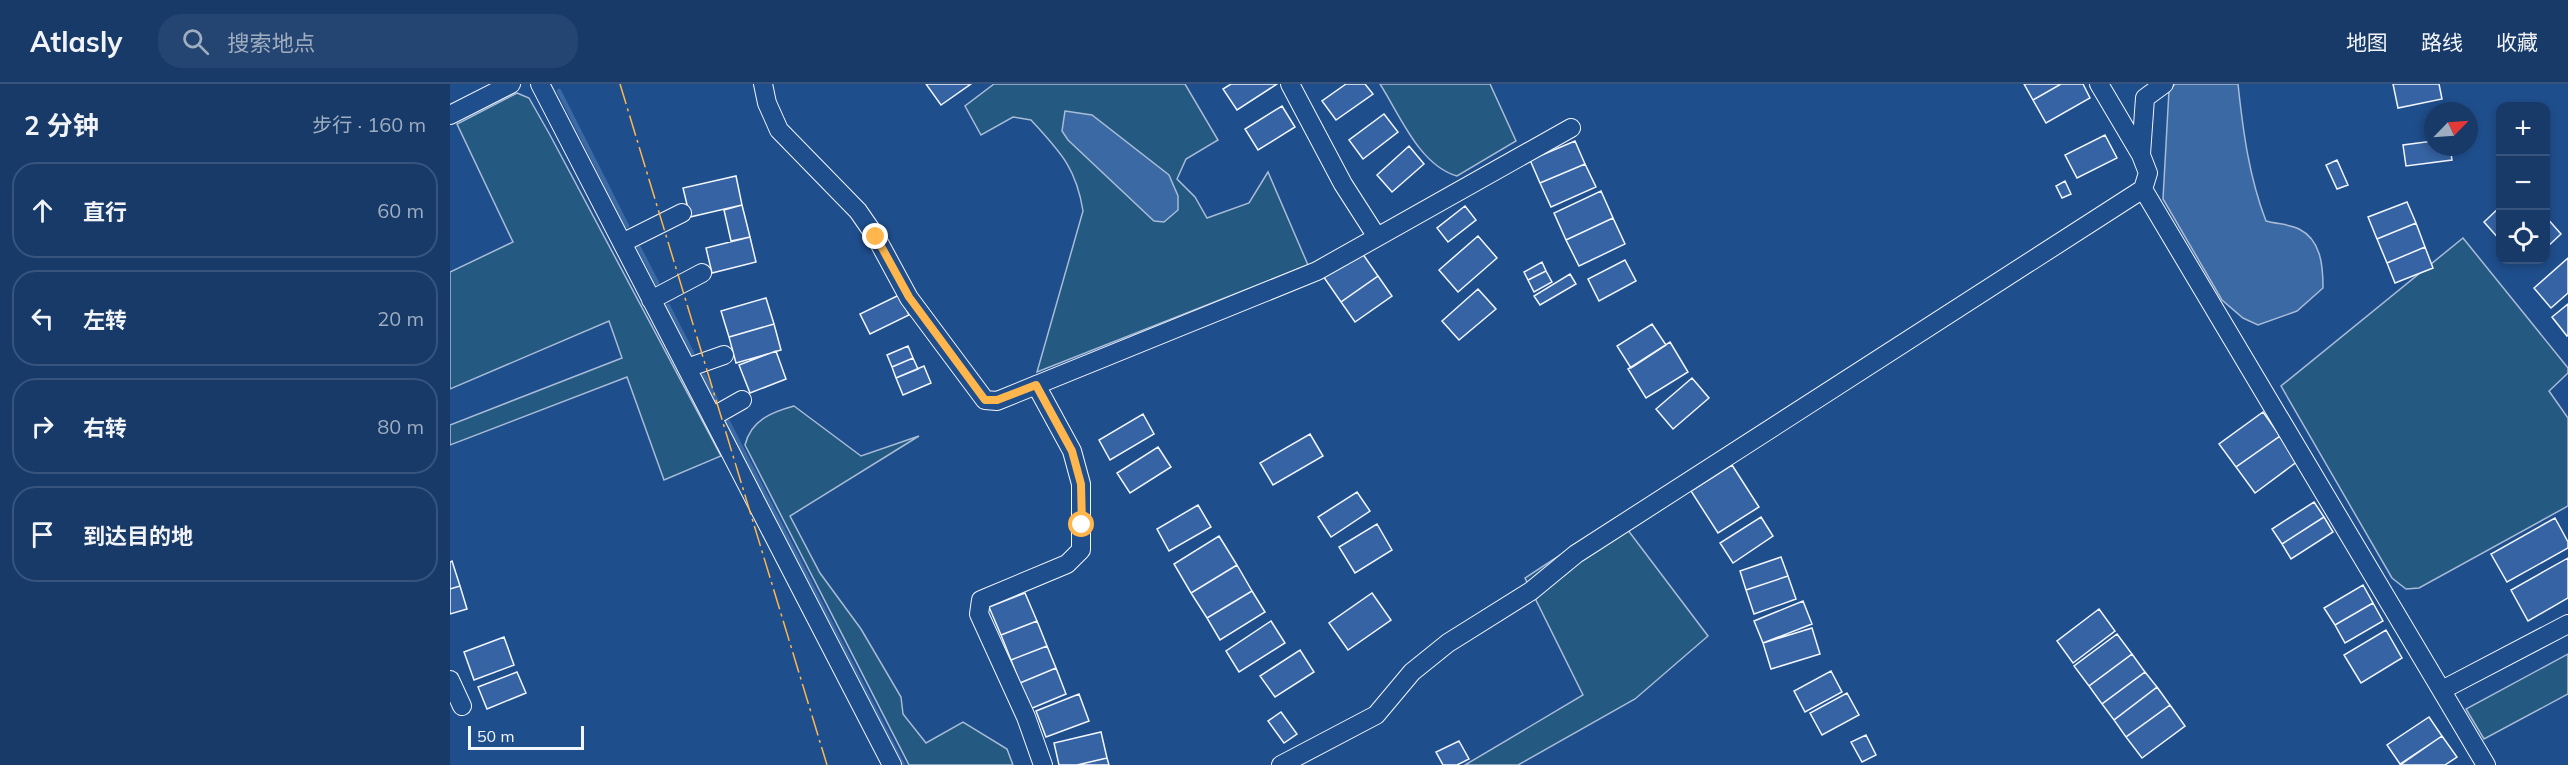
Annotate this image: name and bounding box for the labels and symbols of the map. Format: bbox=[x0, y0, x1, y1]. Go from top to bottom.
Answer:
north arrow bbox=[2424, 102, 2478, 156]
route end bbox=[862, 223, 888, 249]
route start bbox=[1068, 511, 1094, 537]
scale bar bbox=[468, 723, 584, 750]

